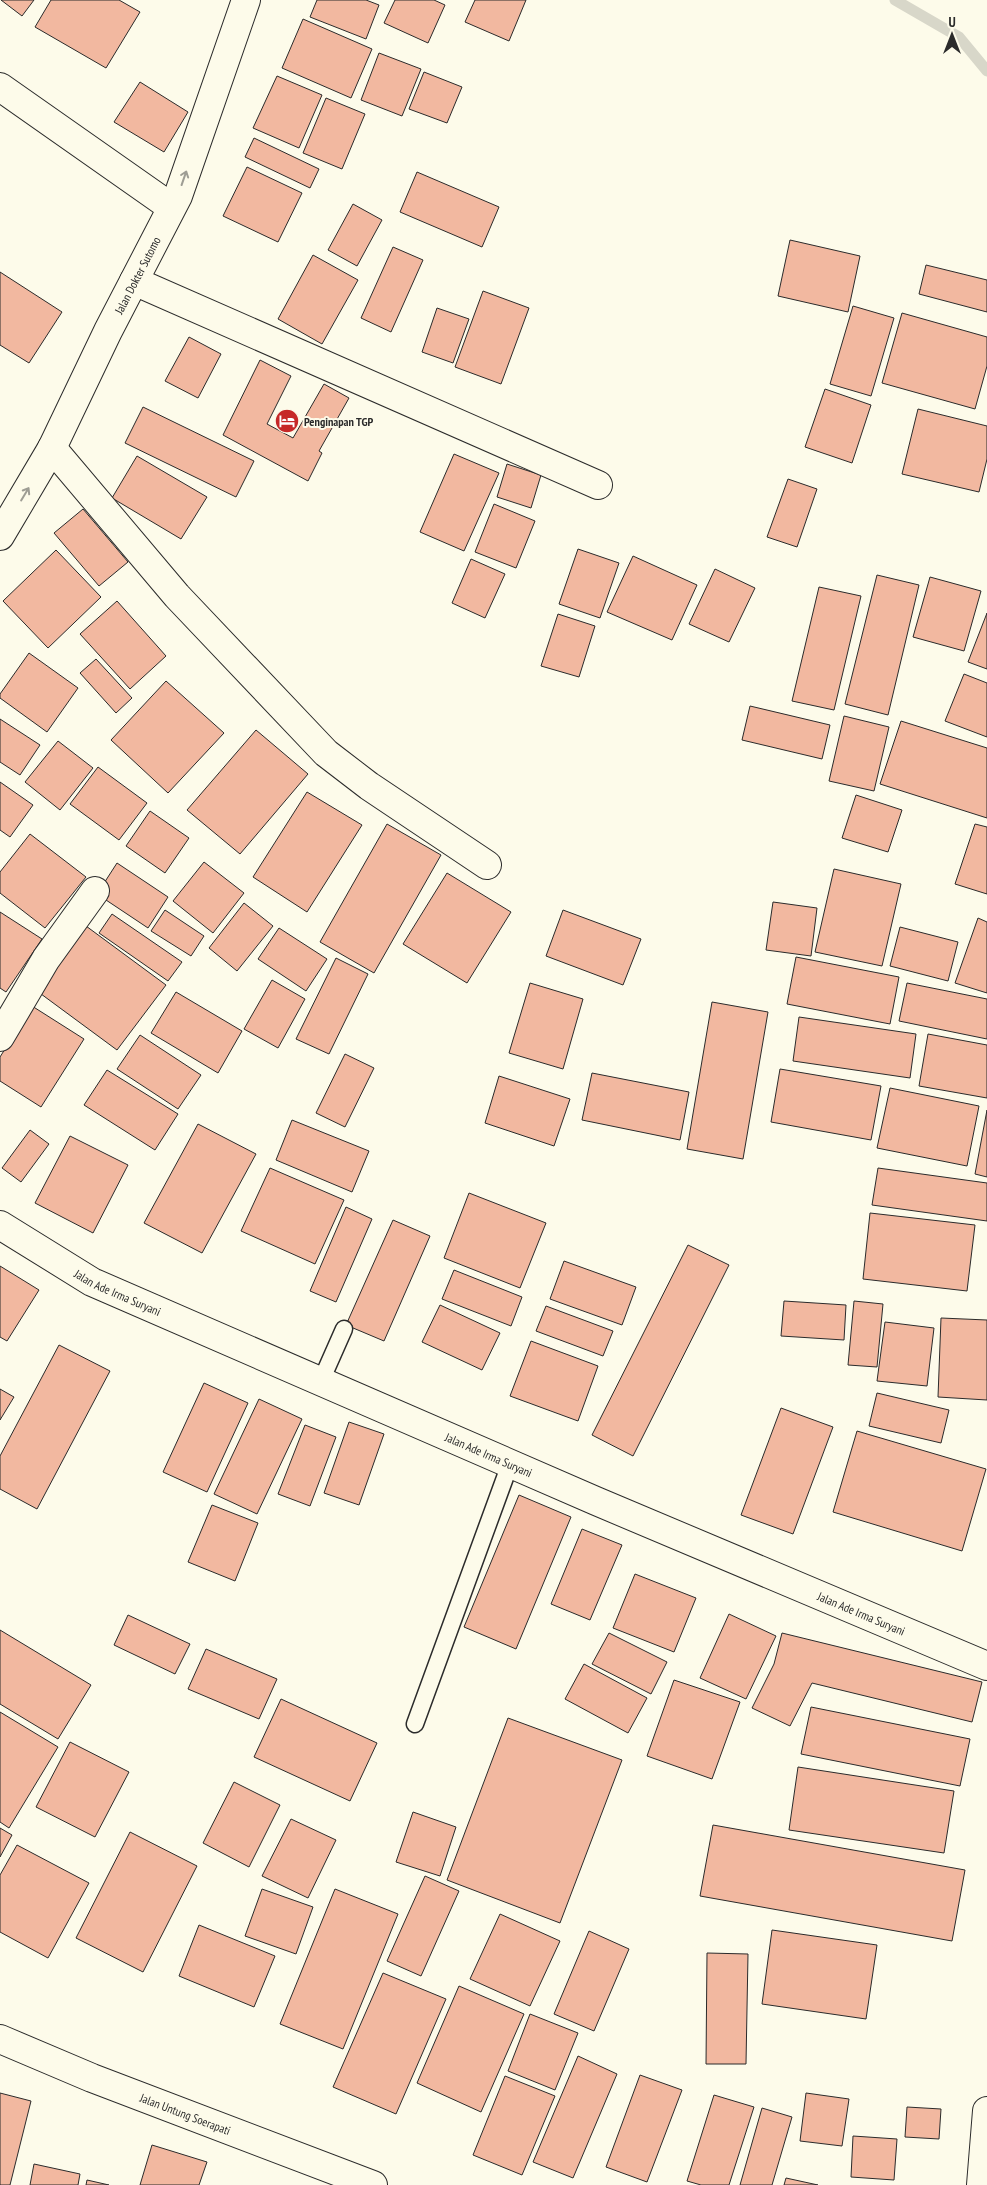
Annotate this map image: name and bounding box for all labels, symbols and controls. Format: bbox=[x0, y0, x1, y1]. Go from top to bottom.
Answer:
north arrow bbox=[927, 10, 977, 60]
text: U bbox=[948, 13, 956, 31]
one-way arrow bbox=[180, 170, 190, 186]
street label: Jalan Dokter Sutomo bbox=[110, 234, 163, 317]
hotel icon: Penginapan TGP bbox=[274, 408, 300, 434]
place label: Penginapan TGP bbox=[304, 414, 373, 429]
one-way arrow bbox=[20, 488, 30, 502]
street label: Jalan Ade Irma Suryani bbox=[71, 1265, 163, 1319]
street label: Jalan Ade Irma Suryani bbox=[442, 1429, 535, 1480]
street label: Jalan Ade Irma Suryani bbox=[815, 1588, 908, 1638]
street label: Jalan Untung Soerapati bbox=[137, 2089, 233, 2138]

